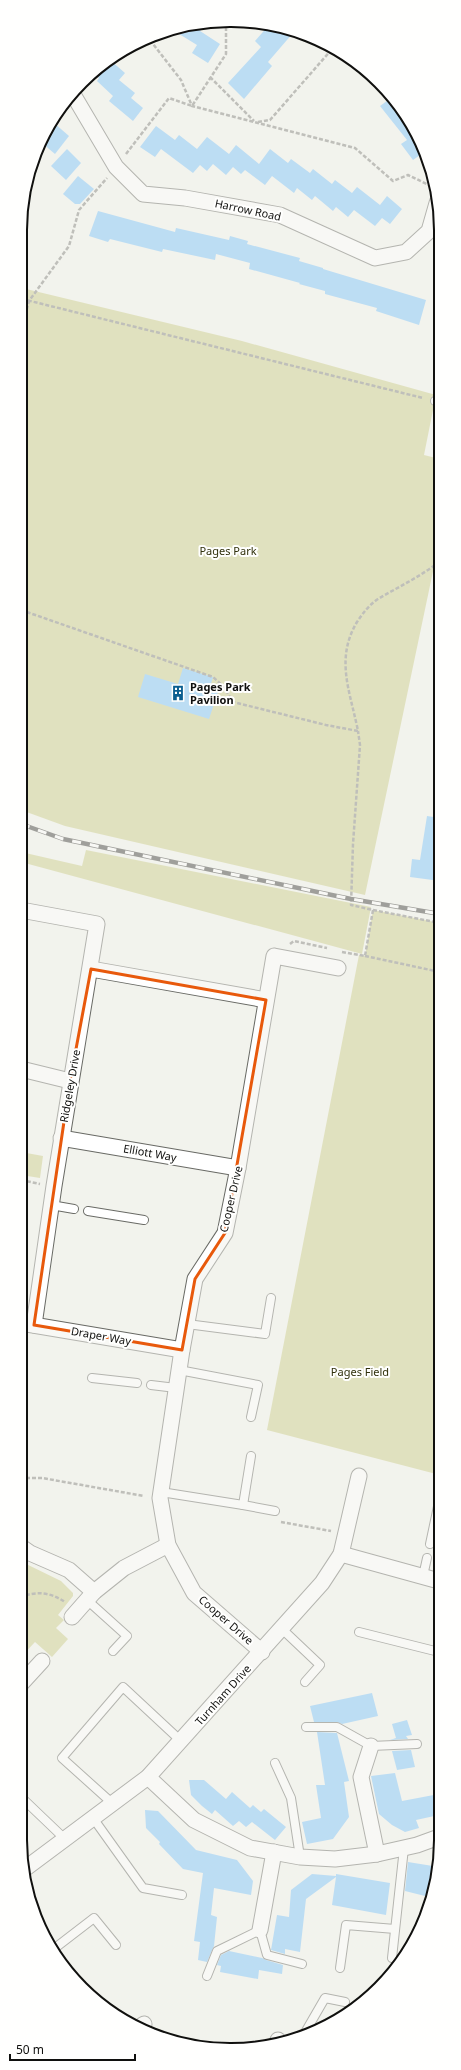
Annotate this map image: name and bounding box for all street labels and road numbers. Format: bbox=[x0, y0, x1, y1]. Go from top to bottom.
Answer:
street label: Harrow Road bbox=[214, 195, 283, 224]
street label: Ridgeley Drive bbox=[56, 1048, 83, 1124]
street label: Elliott Way bbox=[122, 1140, 178, 1165]
street label: Cooper Drive bbox=[216, 1164, 245, 1234]
street label: Draper Way bbox=[70, 1323, 133, 1348]
street label: Cooper Drive bbox=[196, 1592, 257, 1648]
street label: Turnham Drive bbox=[191, 1661, 254, 1728]

